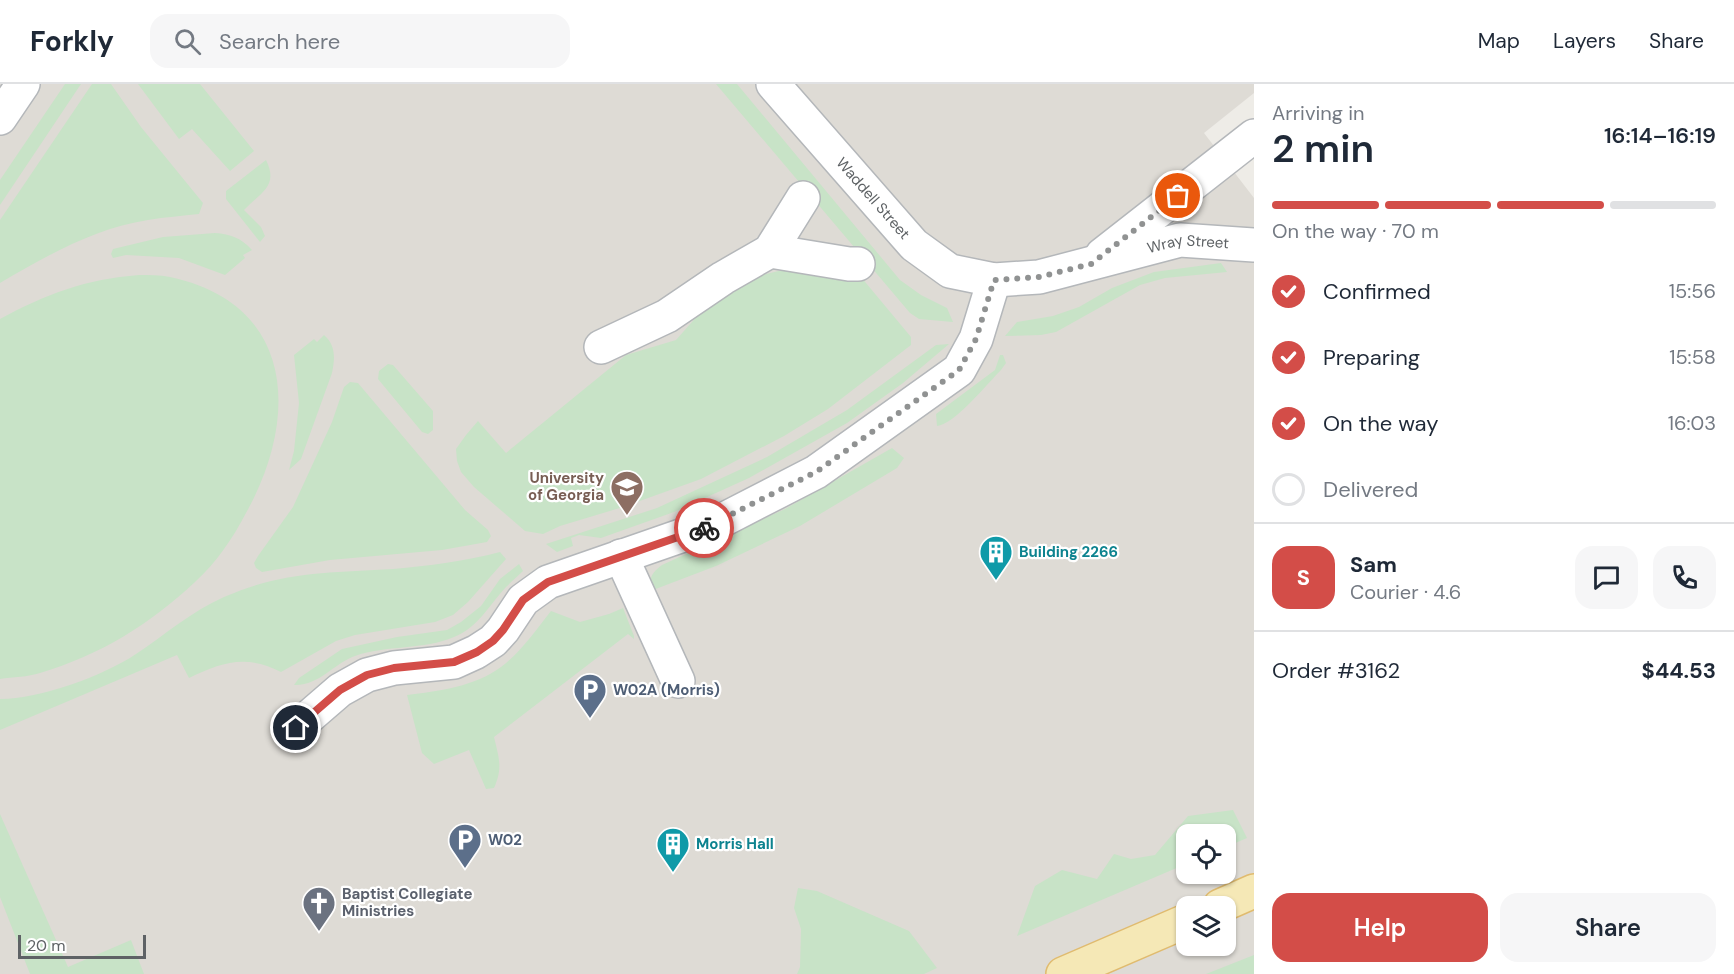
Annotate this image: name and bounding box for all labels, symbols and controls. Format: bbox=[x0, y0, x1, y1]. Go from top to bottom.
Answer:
search box bbox=[150, 14, 570, 68]
text: Forkly bbox=[30, 23, 114, 60]
icon: search bbox=[171, 25, 204, 58]
text: Search here bbox=[219, 27, 340, 56]
text: Map bbox=[1478, 27, 1520, 55]
text: Layers bbox=[1553, 27, 1616, 55]
text: Share bbox=[1649, 27, 1704, 55]
text: Arriving in bbox=[1272, 100, 1364, 126]
text: 16:14–16:19 bbox=[1604, 121, 1716, 150]
text: 2 min bbox=[1272, 123, 1374, 174]
street label: Waddell Street bbox=[832, 153, 915, 244]
pin bbox=[1152, 170, 1203, 221]
icon: bag bbox=[1161, 179, 1194, 212]
text: On the way · 70 m bbox=[1272, 218, 1439, 244]
street label: Wray Street bbox=[1145, 230, 1230, 258]
icon: check bbox=[1272, 275, 1305, 308]
text: Confirmed bbox=[1323, 277, 1431, 306]
text: 15:56 bbox=[1669, 278, 1716, 304]
icon: check bbox=[1272, 341, 1305, 374]
text: Preparing bbox=[1323, 343, 1420, 372]
text: 15:58 bbox=[1669, 344, 1716, 370]
icon: check bbox=[1272, 407, 1305, 440]
text: On the way bbox=[1323, 409, 1438, 438]
text: 16:03 bbox=[1668, 410, 1716, 436]
place label: University of Georgia bbox=[528, 468, 604, 505]
school or university icon: University of Georgia bbox=[609, 469, 645, 516]
text: Delivered bbox=[1323, 475, 1418, 504]
courier bbox=[674, 498, 734, 558]
icon: bike bbox=[688, 512, 721, 545]
building icon: Building 2266 bbox=[978, 534, 1014, 581]
place label: Building 2266 bbox=[1019, 542, 1118, 562]
button: chat bbox=[1575, 546, 1638, 609]
button: phone bbox=[1653, 546, 1716, 609]
text: Sam bbox=[1350, 550, 1397, 579]
text: S bbox=[1297, 563, 1310, 592]
text: Courier · 4.6 bbox=[1350, 579, 1461, 605]
text: Order #3162 bbox=[1272, 656, 1400, 685]
text: $44.53 bbox=[1642, 656, 1716, 685]
parking icon: W02A (Morris) bbox=[572, 672, 608, 719]
place label: W02A (Morris) bbox=[613, 680, 720, 700]
pin bbox=[270, 702, 321, 753]
icon: home bbox=[279, 711, 312, 744]
parking icon: W02 bbox=[447, 822, 483, 869]
map controls bbox=[1176, 824, 1236, 956]
button: locate bbox=[1176, 824, 1236, 884]
building icon: Morris Hall bbox=[655, 826, 691, 873]
place label: W02 bbox=[488, 830, 522, 850]
place label: Morris Hall bbox=[696, 834, 774, 854]
place label: Baptist Collegiate Ministries bbox=[342, 884, 472, 921]
church icon: Baptist Collegiate Ministries bbox=[301, 885, 337, 932]
button: Help bbox=[1272, 893, 1488, 962]
button: Share bbox=[1500, 893, 1716, 962]
button: layers bbox=[1176, 896, 1236, 956]
scale bar bbox=[18, 932, 146, 960]
text: 20 m bbox=[27, 935, 66, 956]

